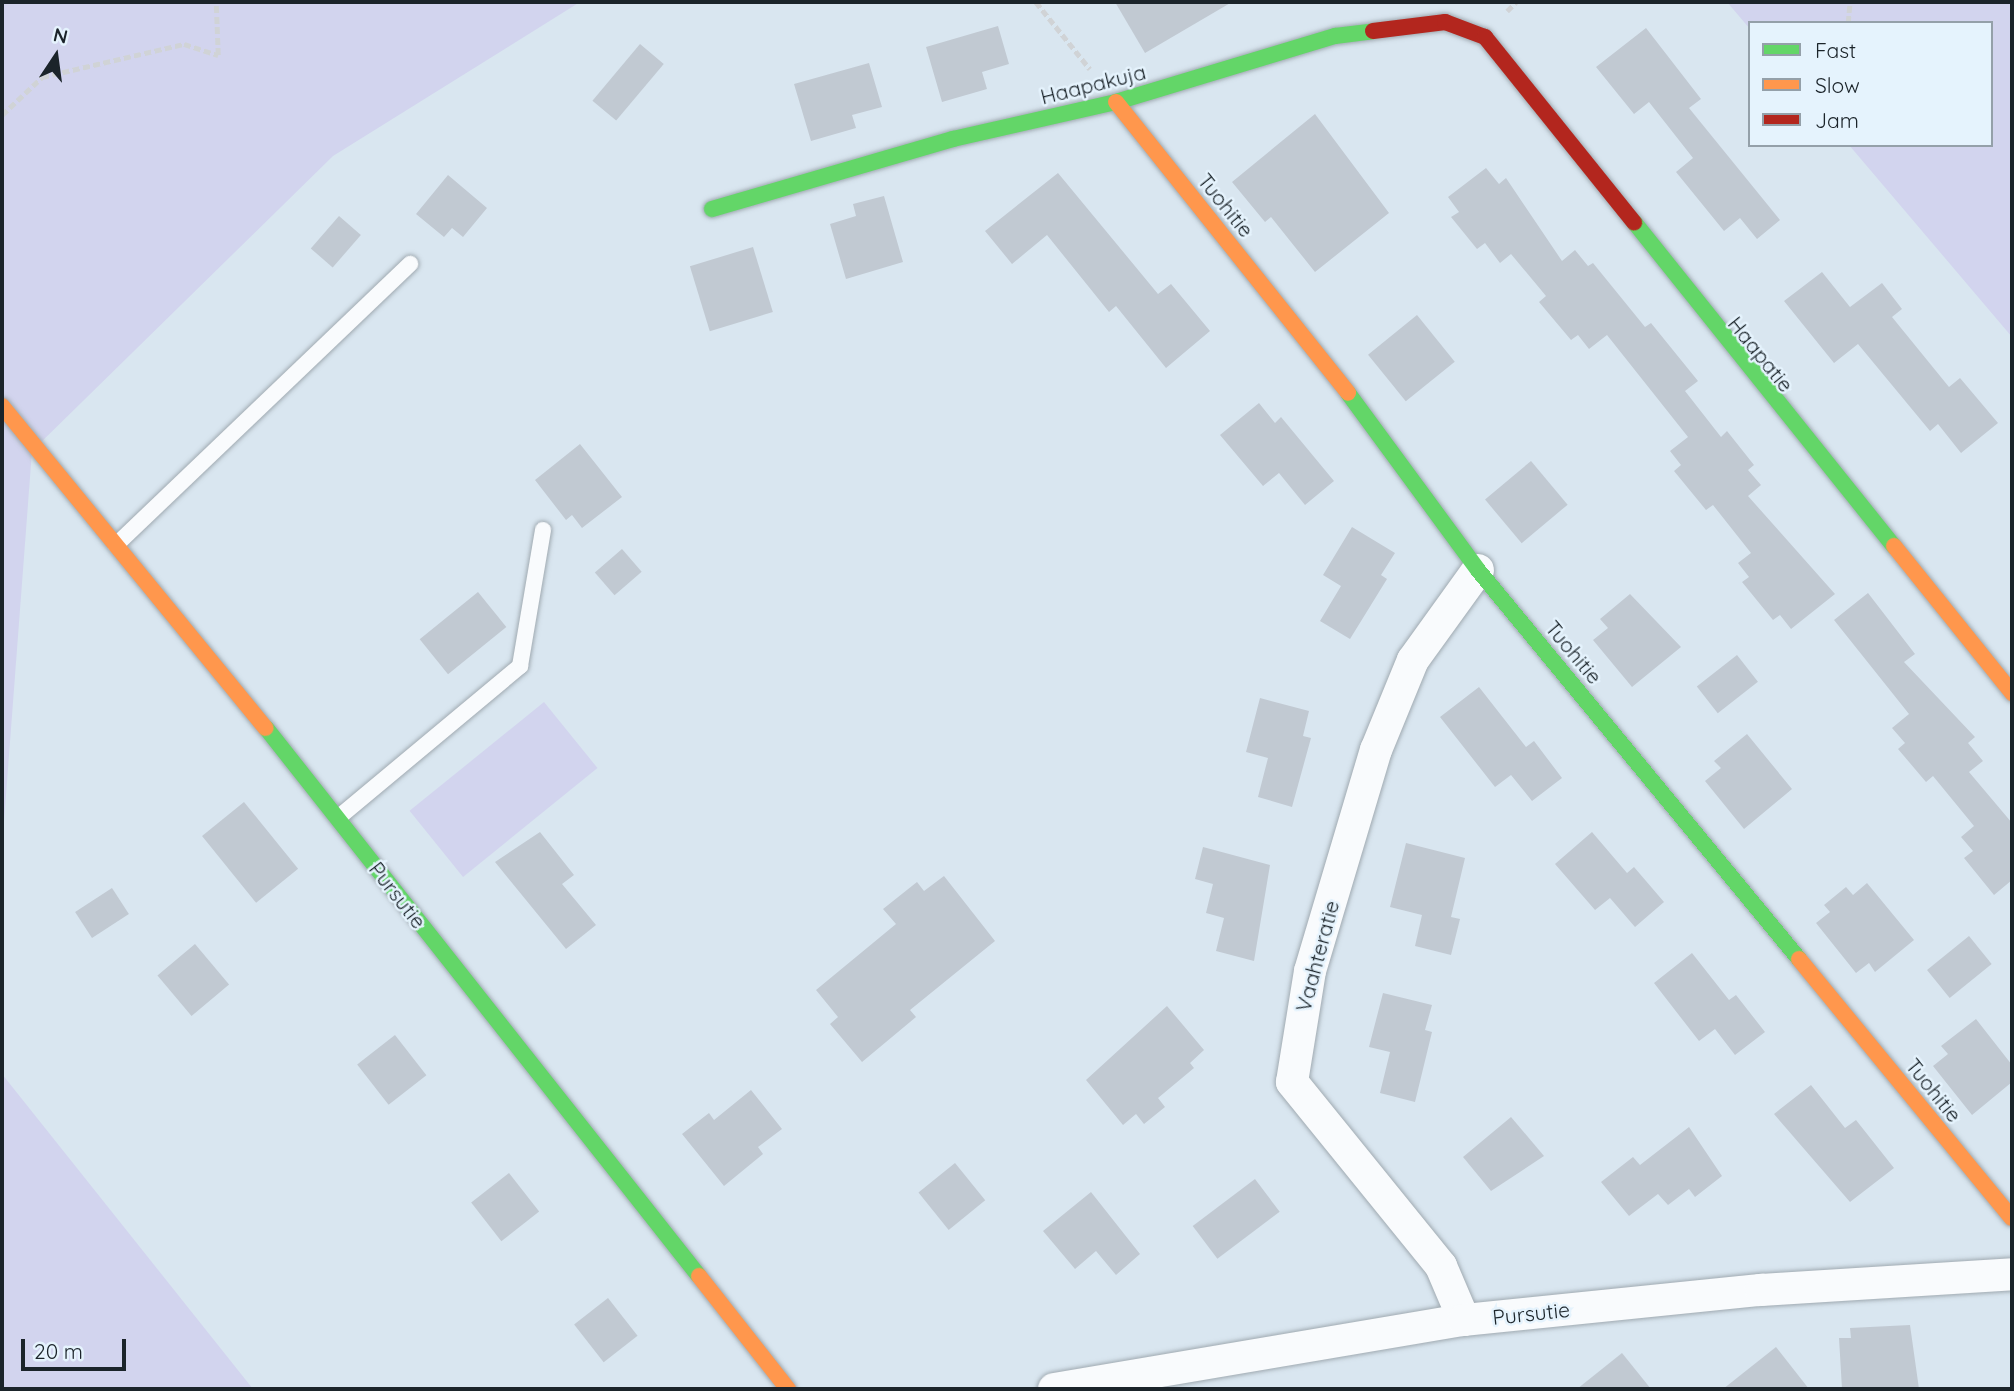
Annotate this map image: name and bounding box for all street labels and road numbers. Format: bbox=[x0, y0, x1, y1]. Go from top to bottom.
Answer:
street label: Haapakuja bbox=[1038, 59, 1148, 109]
street label: Tuohitie bbox=[1193, 168, 1259, 242]
street label: Haapatie bbox=[1723, 311, 1799, 397]
street label: Tuohitie bbox=[1540, 615, 1608, 689]
street label: Pursutie bbox=[364, 857, 432, 933]
street label: Vaahteratie bbox=[1290, 898, 1344, 1014]
street label: Tuohitie bbox=[1901, 1053, 1967, 1127]
street label: Pursutie bbox=[1491, 1296, 1571, 1330]

